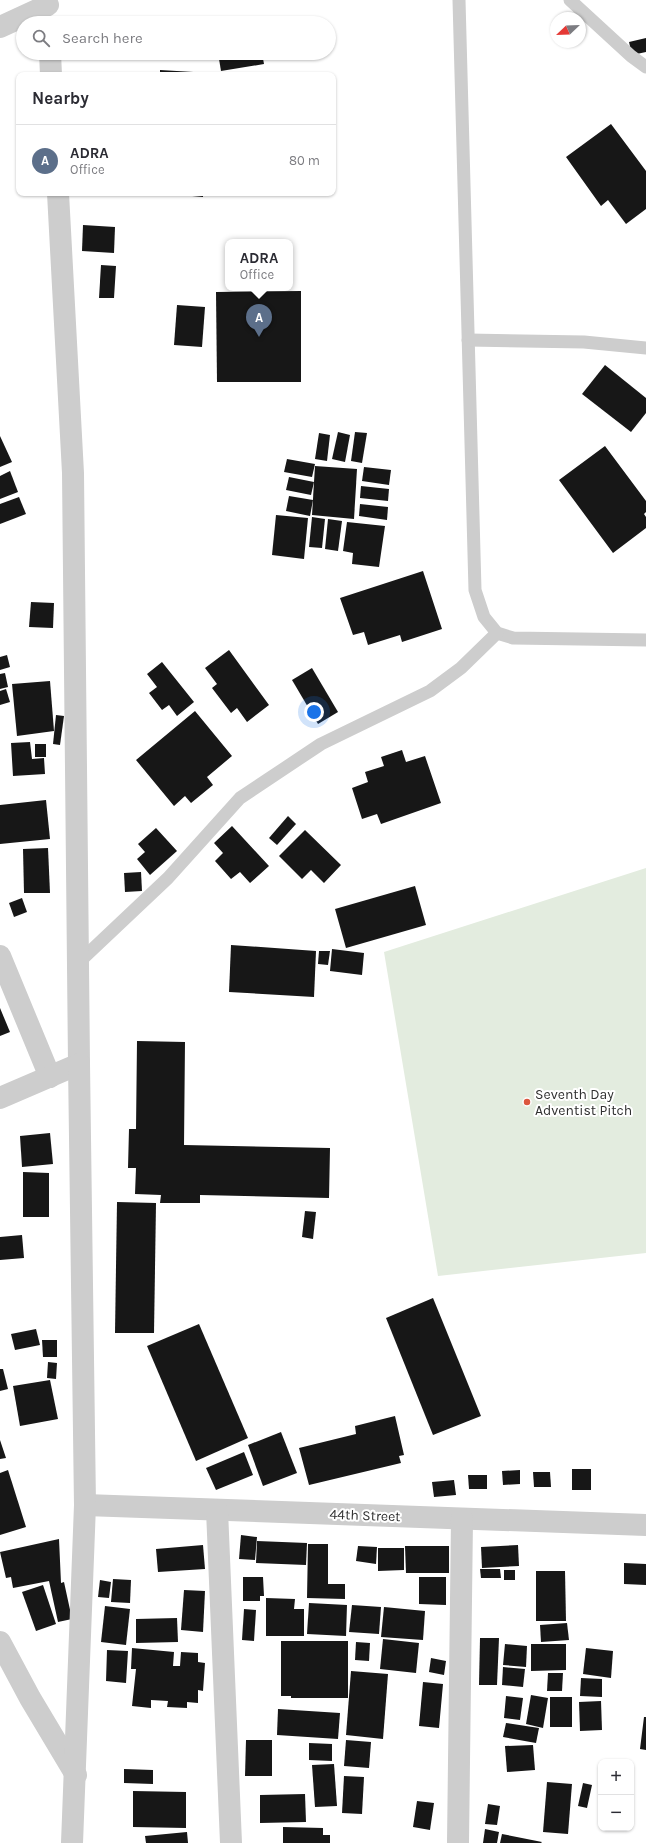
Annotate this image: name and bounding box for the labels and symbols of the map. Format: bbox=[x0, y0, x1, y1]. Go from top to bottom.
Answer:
north arrow bbox=[550, 12, 586, 48]
pin: A bbox=[246, 304, 272, 337]
your location bbox=[304, 702, 324, 722]
place label: Seventh Day Adventist Pitch bbox=[535, 1086, 632, 1119]
marker: Seventh Day Adventist Pitch bbox=[522, 1097, 532, 1107]
street label: 44th Street bbox=[329, 1506, 401, 1525]

